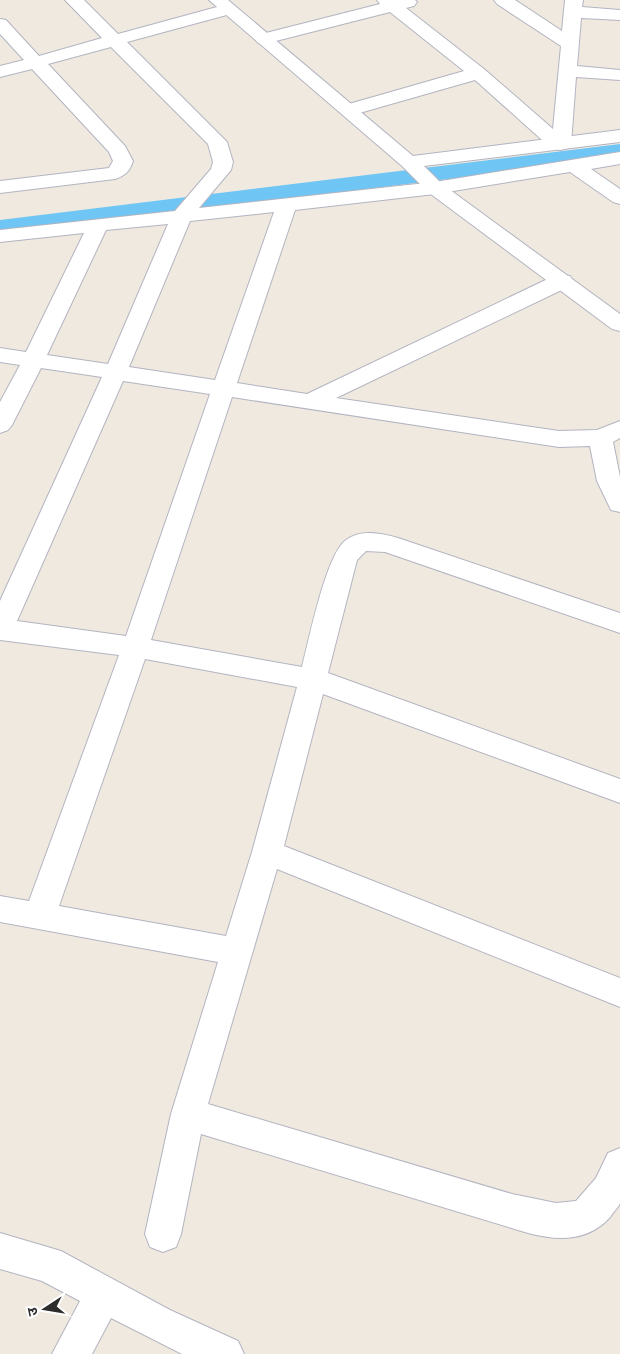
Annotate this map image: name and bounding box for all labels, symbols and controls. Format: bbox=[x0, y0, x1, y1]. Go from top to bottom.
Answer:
north arrow bbox=[20, 1284, 70, 1334]
text: उ bbox=[25, 1305, 41, 1317]

